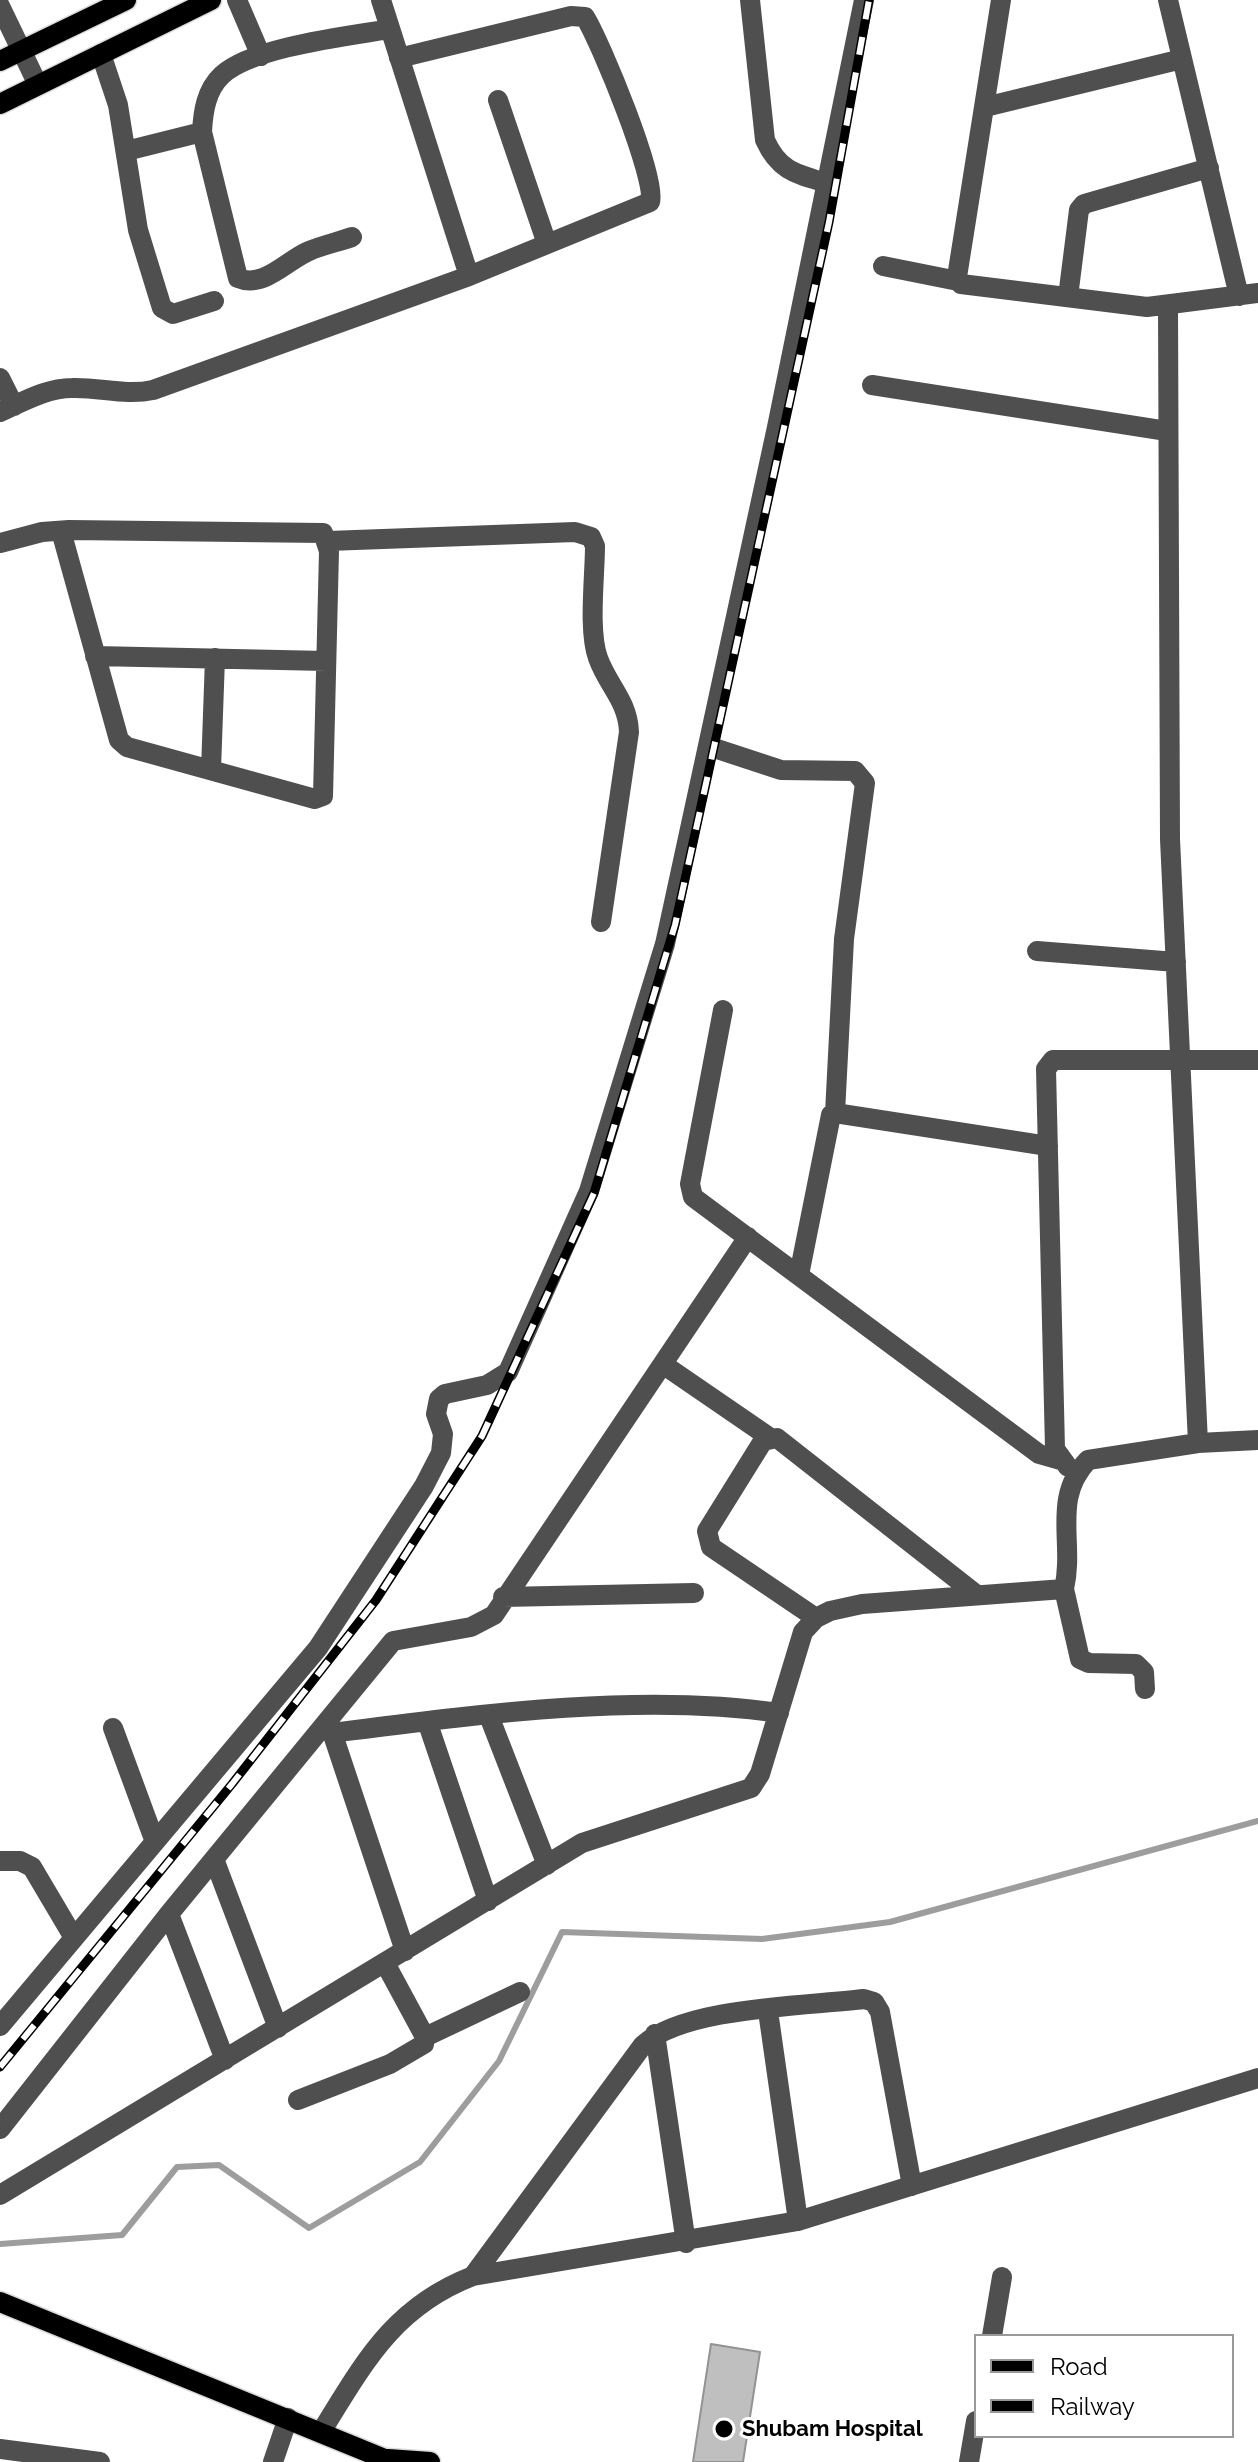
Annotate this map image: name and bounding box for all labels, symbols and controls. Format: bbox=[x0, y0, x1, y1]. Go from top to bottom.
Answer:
legend bbox=[974, 2334, 1234, 2438]
text: Road bbox=[1050, 2352, 1108, 2381]
text: Railway bbox=[1050, 2392, 1135, 2421]
place label: Shubam Hospital bbox=[742, 2416, 923, 2442]
marker: Shubam Hospital bbox=[713, 2418, 735, 2440]

